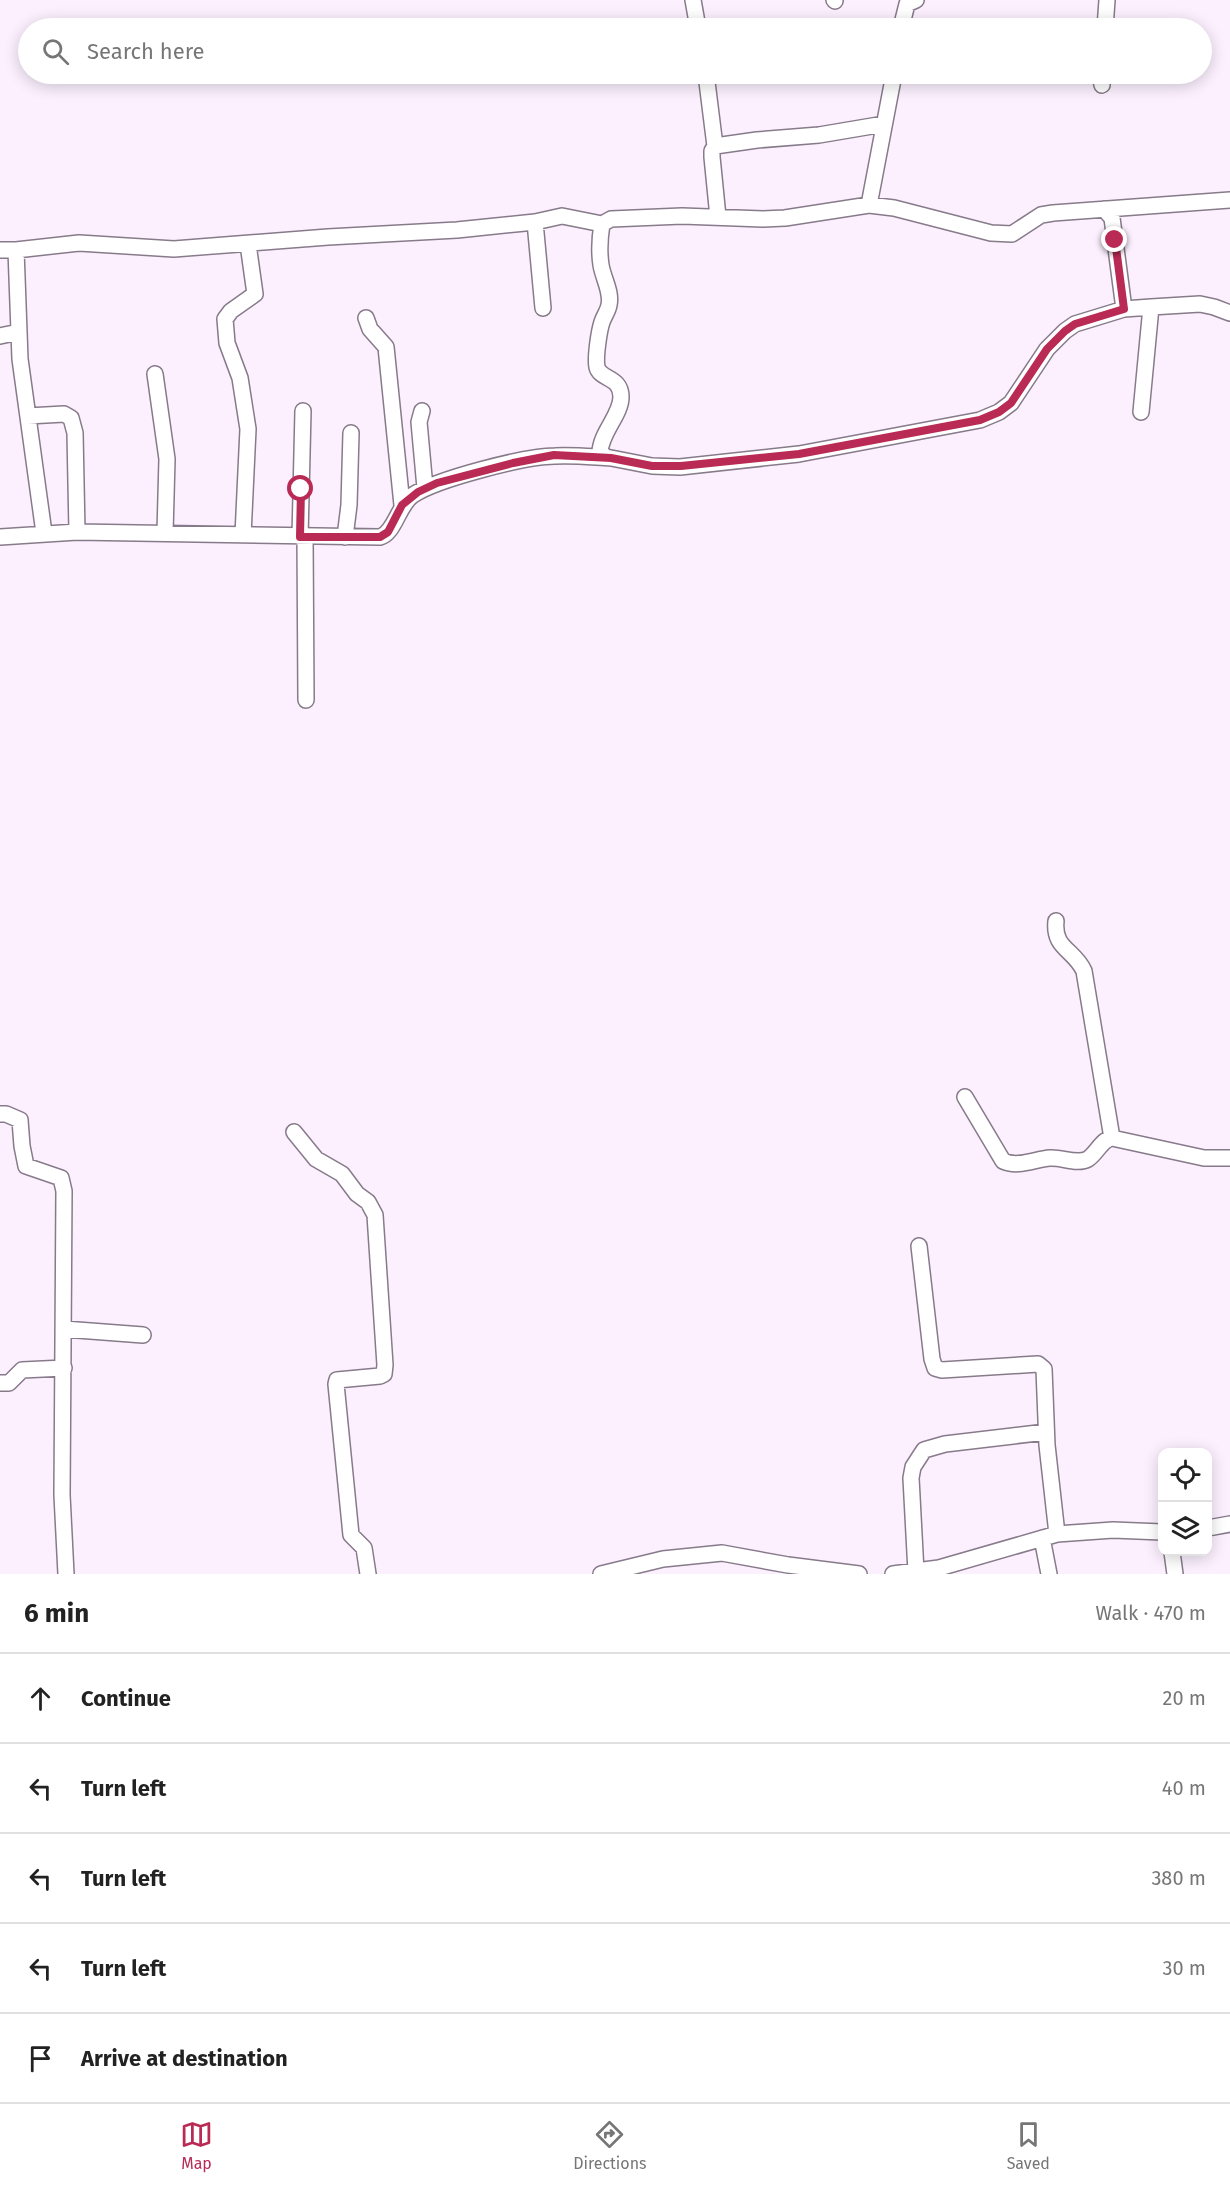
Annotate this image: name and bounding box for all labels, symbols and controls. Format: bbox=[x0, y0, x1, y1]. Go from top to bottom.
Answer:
search box bbox=[18, 18, 1212, 84]
icon: search bbox=[39, 35, 72, 68]
text: Search here bbox=[87, 38, 205, 65]
route end bbox=[1101, 226, 1127, 252]
route start bbox=[287, 475, 313, 501]
map controls bbox=[1158, 1448, 1212, 1556]
button: locate bbox=[1158, 1448, 1212, 1502]
button: layers bbox=[1158, 1502, 1212, 1556]
text: 6 min bbox=[24, 1598, 89, 1629]
text: Walk · 470 m bbox=[1096, 1601, 1206, 1625]
icon: ahead bbox=[24, 1682, 57, 1715]
text: Continue bbox=[81, 1685, 171, 1712]
text: 20 m bbox=[1163, 1686, 1206, 1710]
icon: left bbox=[24, 1772, 57, 1805]
text: Turn left bbox=[81, 1775, 166, 1802]
text: 40 m bbox=[1162, 1776, 1206, 1800]
icon: left bbox=[24, 1862, 57, 1895]
text: Turn left bbox=[81, 1865, 166, 1892]
text: 380 m bbox=[1151, 1866, 1206, 1890]
icon: left bbox=[24, 1952, 57, 1985]
text: Turn left bbox=[81, 1955, 166, 1982]
text: 30 m bbox=[1162, 1956, 1206, 1980]
icon: arrive bbox=[24, 2042, 57, 2075]
text: Arrive at destination bbox=[81, 2045, 288, 2072]
tab: Map bbox=[180, 2118, 213, 2173]
tab: Directions bbox=[573, 2118, 647, 2173]
tab: Saved bbox=[1007, 2118, 1050, 2173]

